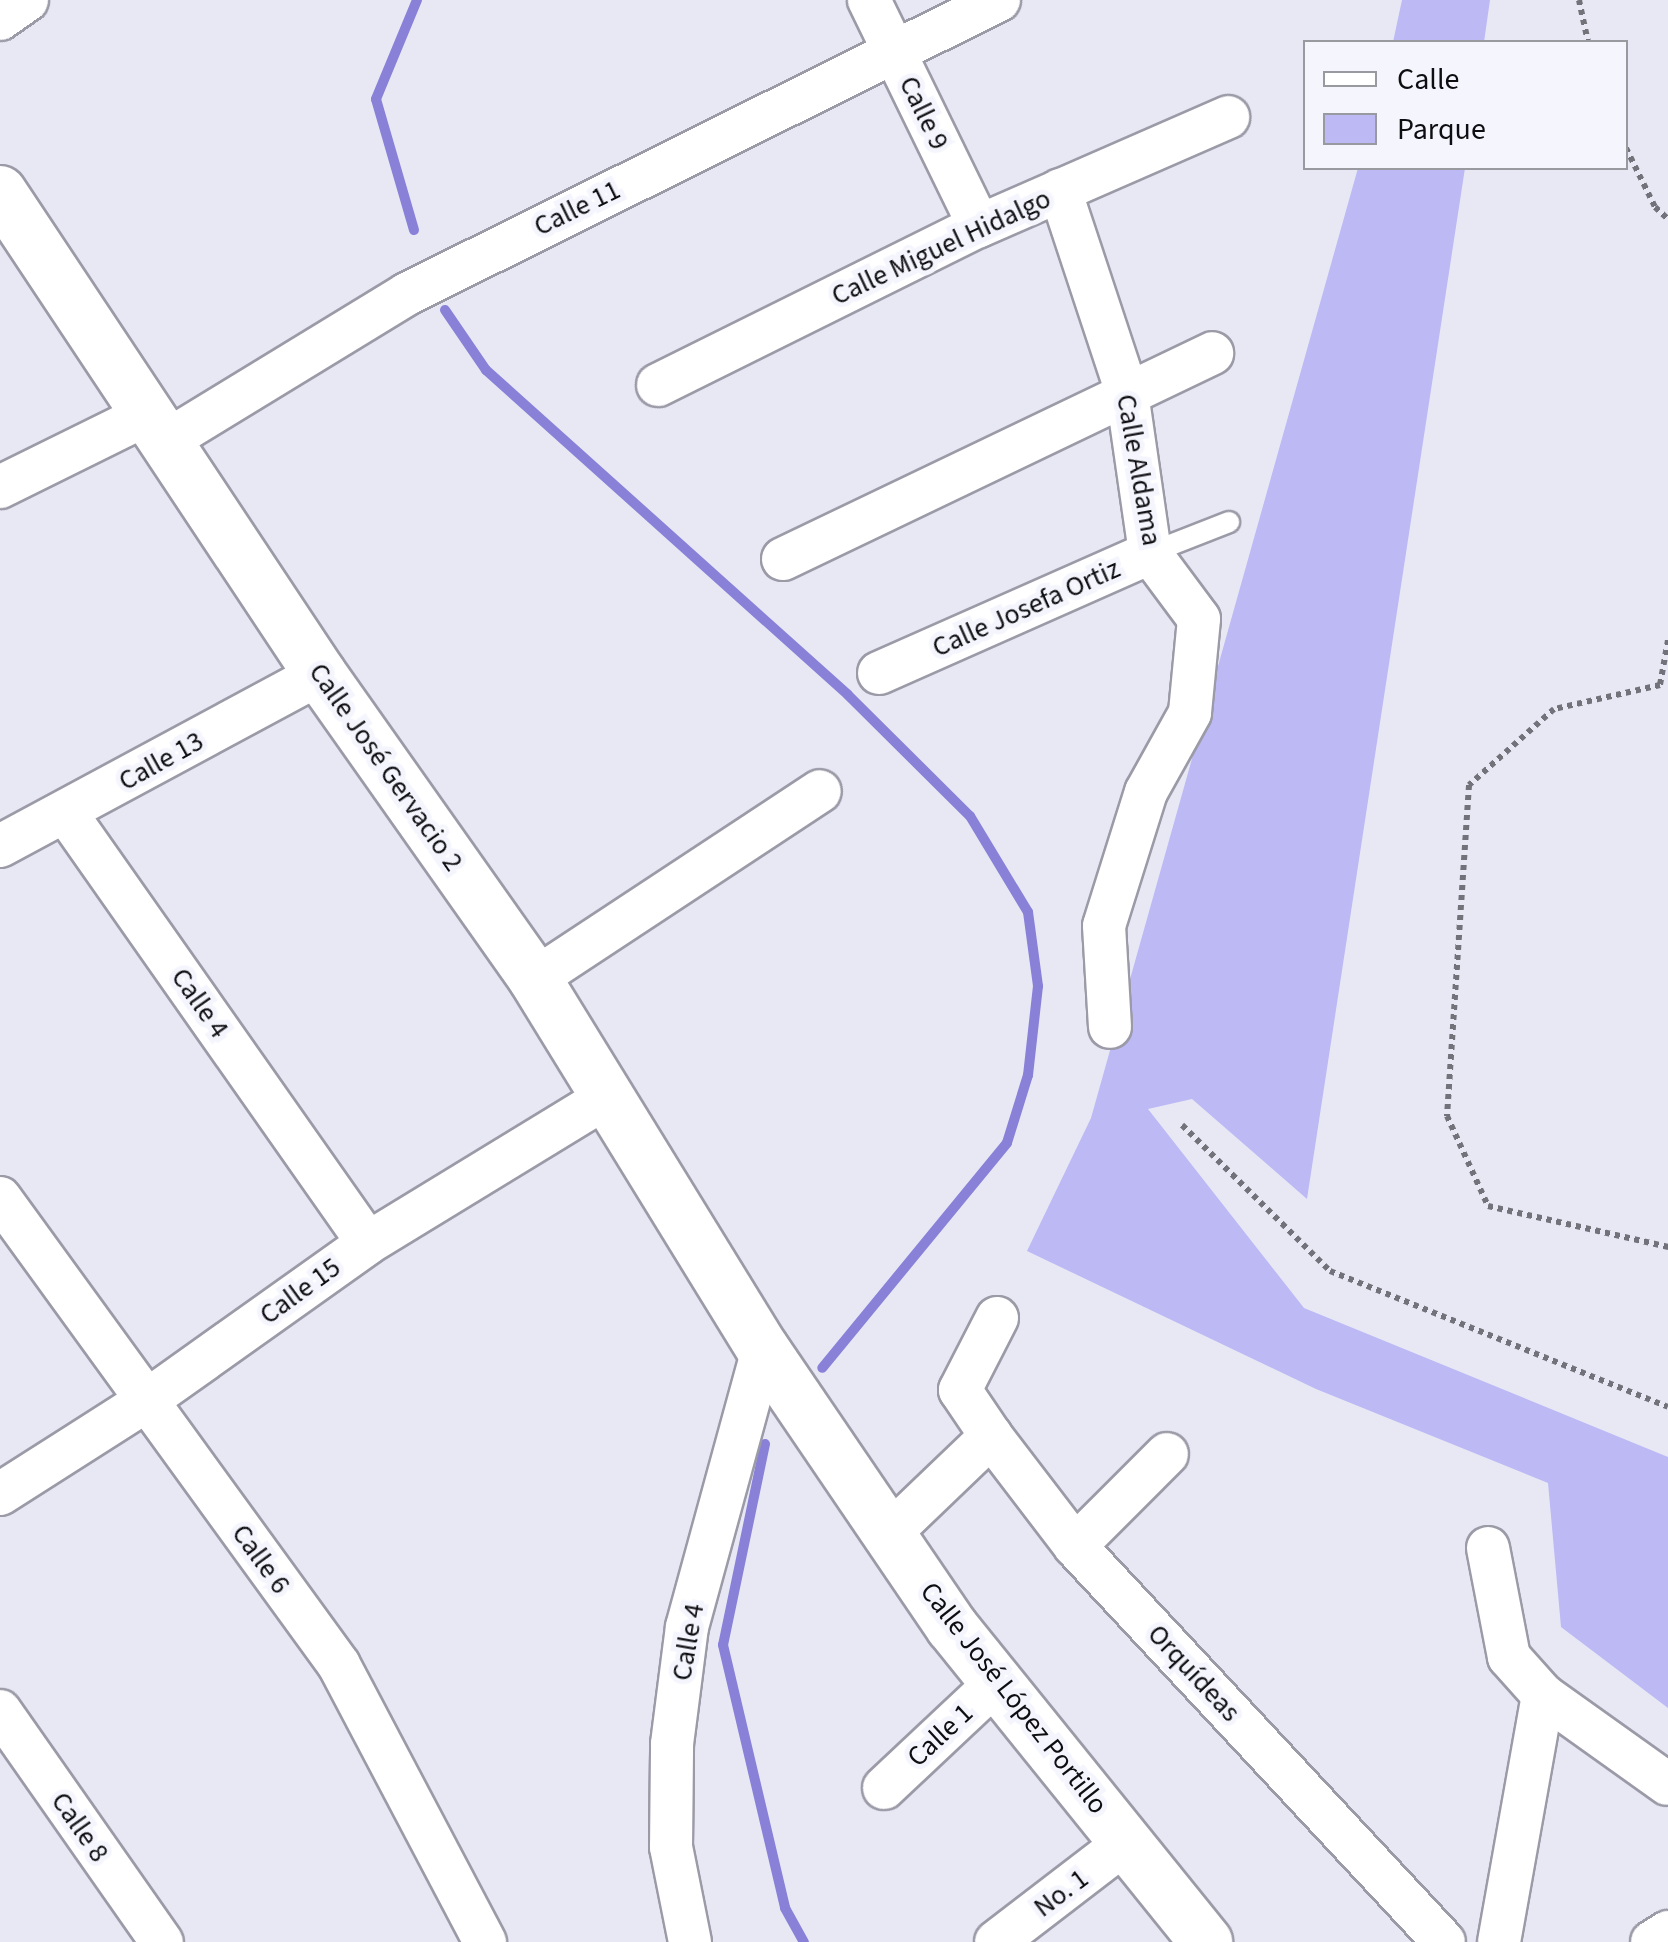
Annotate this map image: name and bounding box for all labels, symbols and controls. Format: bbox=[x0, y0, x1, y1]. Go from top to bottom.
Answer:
legend bbox=[1303, 40, 1628, 170]
text: Calle bbox=[1397, 58, 1459, 101]
street label: Calle 9 bbox=[892, 71, 956, 155]
text: Parque bbox=[1397, 108, 1486, 151]
street label: Calle 11 bbox=[528, 173, 626, 243]
street label: Calle Miguel Hidalgo bbox=[826, 181, 1056, 313]
street label: Calle Aldama bbox=[1109, 392, 1169, 548]
street label: Calle Josefa Ortiz bbox=[927, 552, 1125, 664]
street label: Calle José Gervacio 2 bbox=[302, 657, 470, 877]
street label: Calle 13 bbox=[113, 724, 209, 798]
street label: Calle 4 bbox=[164, 962, 236, 1044]
street label: Calle 15 bbox=[253, 1250, 347, 1332]
street label: Calle 6 bbox=[225, 1518, 297, 1600]
street label: Calle José López Portillo bbox=[913, 1575, 1115, 1821]
street label: Calle 4 bbox=[665, 1601, 711, 1683]
street label: Orquídeas bbox=[1141, 1617, 1247, 1729]
street label: Calle 1 bbox=[900, 1696, 980, 1774]
street label: Calle 8 bbox=[44, 1786, 116, 1868]
street label: No. 1 bbox=[1027, 1862, 1095, 1924]

